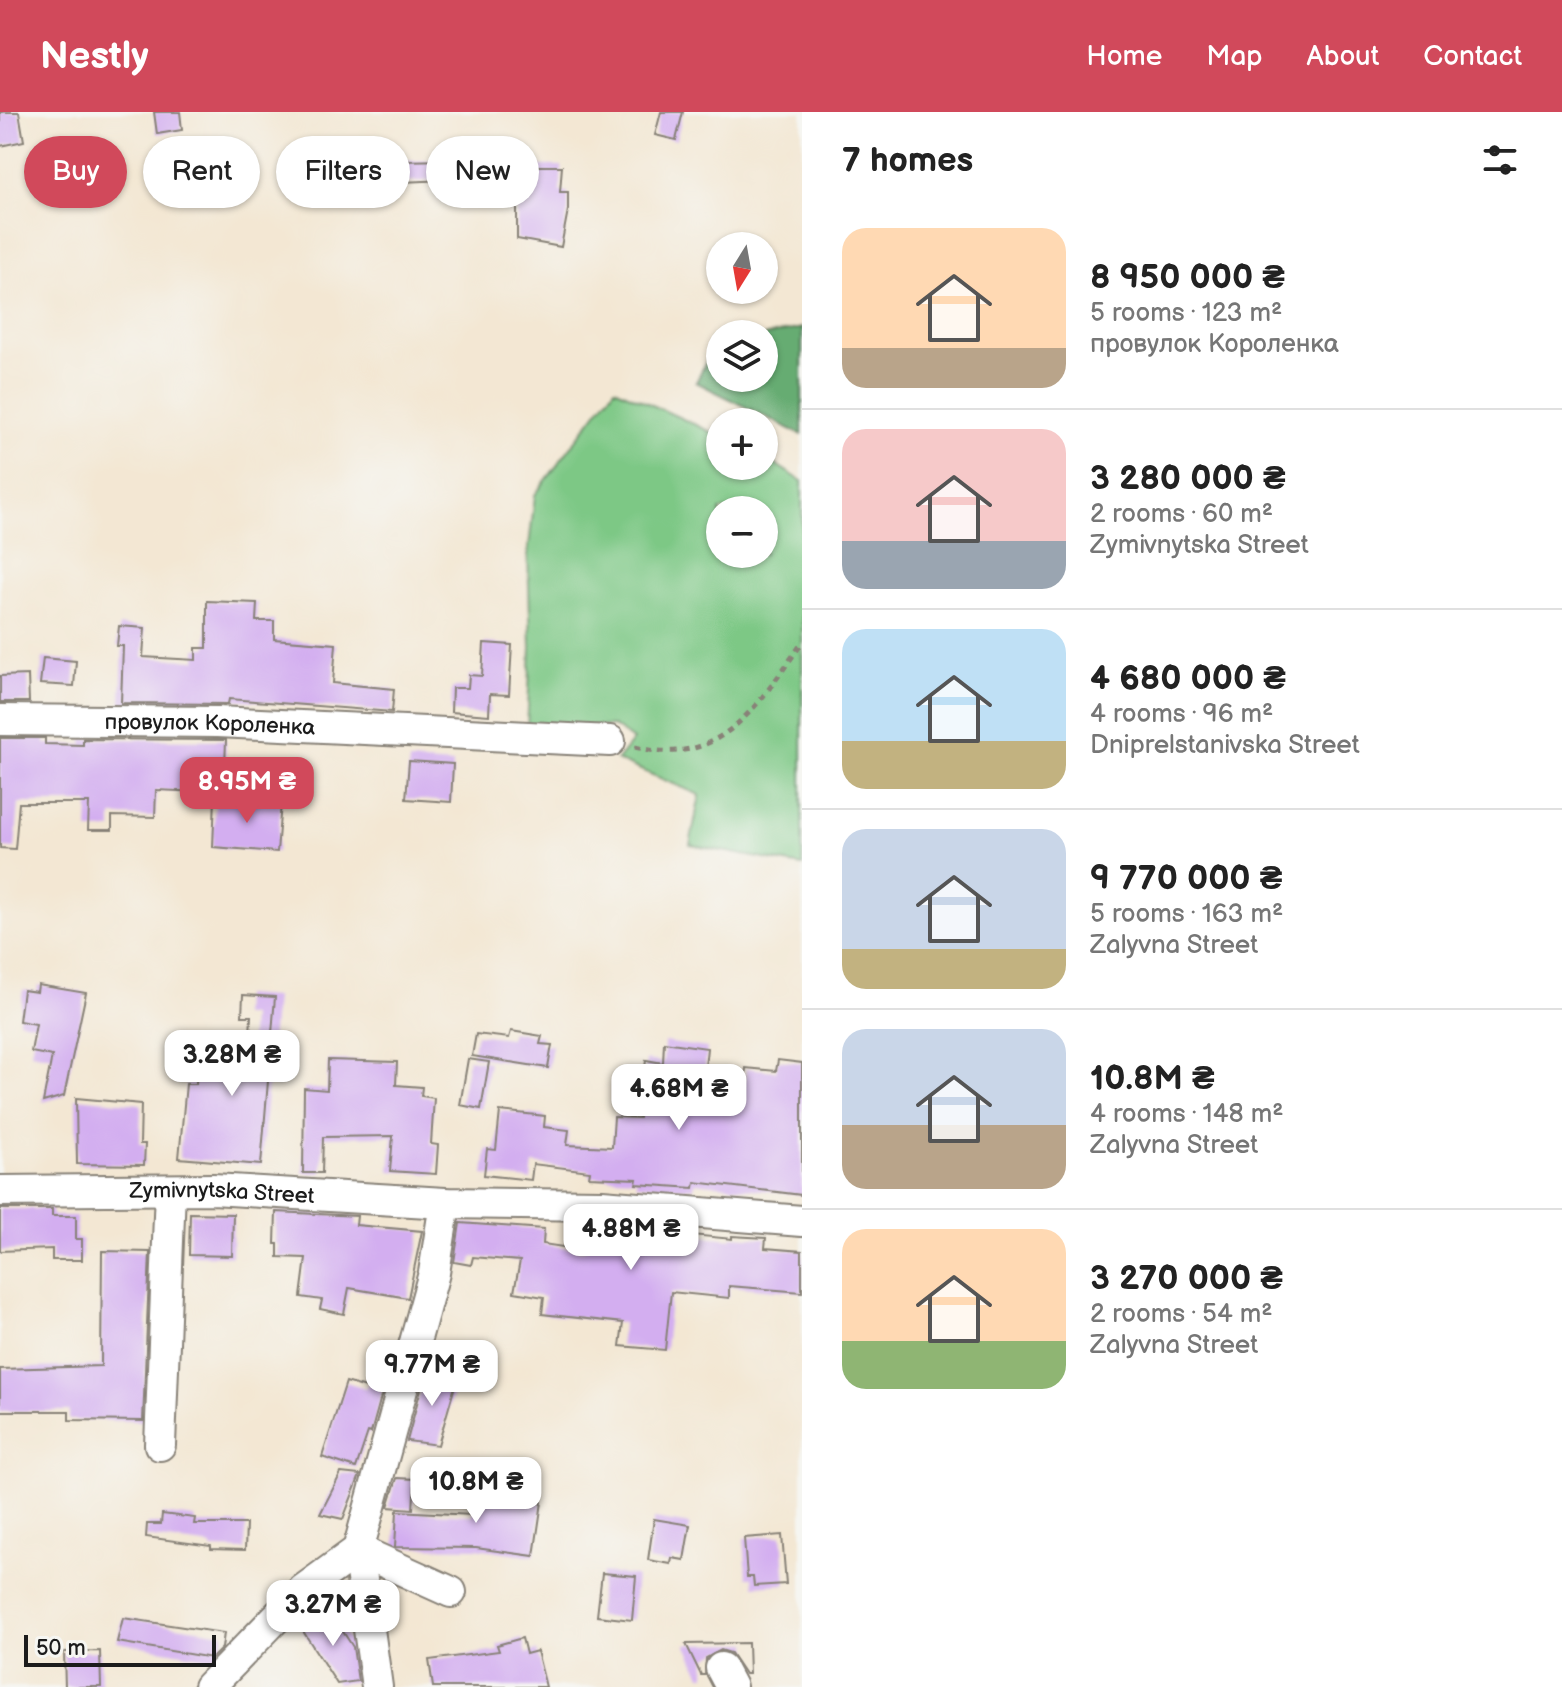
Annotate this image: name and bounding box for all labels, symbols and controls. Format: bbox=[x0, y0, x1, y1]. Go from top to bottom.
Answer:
text: Nestly bbox=[40, 34, 149, 79]
text: Home bbox=[1086, 40, 1162, 73]
text: Map bbox=[1206, 40, 1263, 73]
text: About bbox=[1307, 40, 1379, 73]
text: Contact bbox=[1423, 40, 1522, 73]
chip: Buy bbox=[24, 136, 127, 208]
chip: Rent bbox=[143, 136, 260, 208]
chip: Filters bbox=[276, 136, 410, 208]
chip: New bbox=[426, 136, 539, 208]
icon: filters bbox=[1478, 138, 1522, 182]
text: 7 homes bbox=[842, 140, 973, 181]
north arrow bbox=[706, 232, 778, 304]
map controls bbox=[706, 232, 778, 568]
text: 8 950 000 ₴ bbox=[1090, 257, 1285, 298]
icon: home bbox=[906, 260, 1002, 356]
text: 5 rooms · 123 m² bbox=[1090, 298, 1282, 329]
button: layers bbox=[706, 320, 778, 392]
text: провулок Короленка bbox=[1090, 329, 1339, 360]
button: + bbox=[706, 408, 778, 480]
text: 3 280 000 ₴ bbox=[1090, 458, 1286, 499]
icon: home bbox=[906, 461, 1002, 557]
button: − bbox=[706, 496, 778, 568]
text: 2 rooms · 60 m² bbox=[1090, 499, 1273, 530]
text: Zymivnytska Street bbox=[1090, 530, 1309, 561]
text: 4 680 000 ₴ bbox=[1090, 658, 1286, 699]
icon: home bbox=[906, 661, 1002, 757]
text: 4 rooms · 96 m² bbox=[1090, 699, 1273, 730]
street label: провулок Короленка bbox=[104, 709, 316, 742]
text: Dniprelstanivska Street bbox=[1090, 730, 1360, 761]
pin: 8.95M ₴ bbox=[173, 757, 321, 825]
text: 8.95M ₴ bbox=[198, 767, 296, 798]
text: 9 770 000 ₴ bbox=[1090, 858, 1282, 899]
icon: home bbox=[906, 861, 1002, 957]
text: 5 rooms · 163 m² bbox=[1090, 899, 1283, 930]
text: Zalyvna Street bbox=[1090, 930, 1258, 961]
pin: 3.28M ₴ bbox=[158, 1030, 306, 1098]
text: 3.28M ₴ bbox=[183, 1040, 281, 1071]
text: 10.8M ₴ bbox=[1090, 1058, 1215, 1099]
icon: home bbox=[906, 1061, 1002, 1157]
pin: 4.68M ₴ bbox=[605, 1064, 753, 1132]
text: 4.68M ₴ bbox=[629, 1074, 729, 1105]
text: 4 rooms · 148 m² bbox=[1090, 1099, 1283, 1130]
text: Zalyvna Street bbox=[1090, 1130, 1258, 1161]
street label: Zymivnytska Street bbox=[128, 1177, 315, 1210]
pin: 4.88M ₴ bbox=[557, 1204, 705, 1272]
text: 4.88M ₴ bbox=[581, 1214, 681, 1245]
text: 3 270 000 ₴ bbox=[1090, 1258, 1283, 1299]
icon: home bbox=[906, 1261, 1002, 1357]
text: 2 rooms · 54 m² bbox=[1090, 1299, 1273, 1330]
text: Zalyvna Street bbox=[1090, 1330, 1258, 1361]
pin: 9.77M ₴ bbox=[358, 1340, 506, 1408]
text: 9.77M ₴ bbox=[384, 1350, 480, 1381]
pin: 10.8M ₴ bbox=[402, 1457, 550, 1525]
text: 10.8M ₴ bbox=[428, 1467, 524, 1498]
pin: 3.27M ₴ bbox=[259, 1580, 407, 1648]
text: 3.27M ₴ bbox=[285, 1590, 381, 1621]
scale bar bbox=[24, 1631, 216, 1667]
text: 50 m bbox=[36, 1635, 86, 1662]

